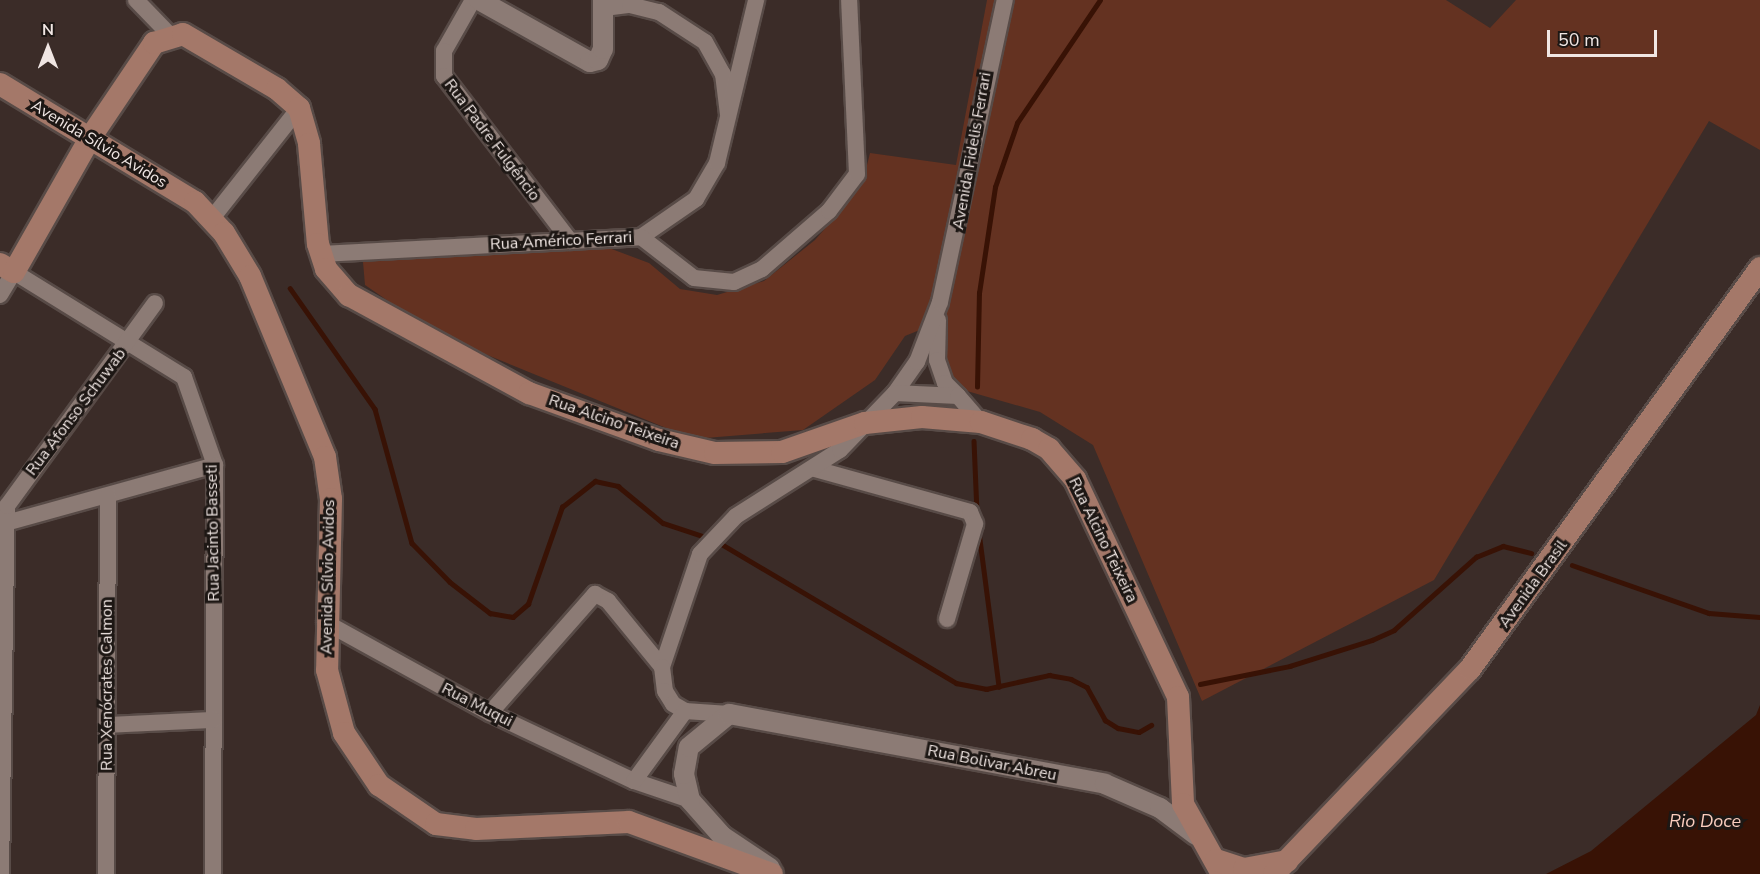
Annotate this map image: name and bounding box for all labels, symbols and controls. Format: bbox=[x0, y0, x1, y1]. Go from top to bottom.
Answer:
north arrow bbox=[18, 18, 78, 78]
scale bar bbox=[1550, 18, 1660, 56]
text: N bbox=[42, 19, 54, 41]
text: 50 m bbox=[1558, 28, 1600, 52]
street label: Avenida Fidelis Ferrari bbox=[949, 71, 995, 231]
street label: Rua Padre Fulgêncio bbox=[440, 75, 544, 205]
street label: Avenida Sílvio Avidos bbox=[28, 96, 170, 192]
street label: Rua Américo Ferrari bbox=[490, 228, 632, 254]
street label: Rua Afonso Schuwab bbox=[22, 345, 130, 479]
street label: Rua Alcino Teixeira bbox=[546, 391, 682, 453]
street label: Rua Jacinto Basseti bbox=[202, 464, 224, 602]
street label: Rua Alcino Teixeira bbox=[1064, 474, 1142, 606]
street label: Avenida Sílvio Avidos bbox=[317, 499, 339, 655]
street label: Avenida Brasil bbox=[1495, 536, 1571, 632]
street label: Rua Xenócrates Calmon bbox=[97, 599, 117, 771]
street label: Rua Muqui bbox=[438, 679, 516, 731]
street label: Rua Bolivar Abreu bbox=[926, 741, 1058, 785]
water label: Rio Doce bbox=[1669, 810, 1741, 832]

